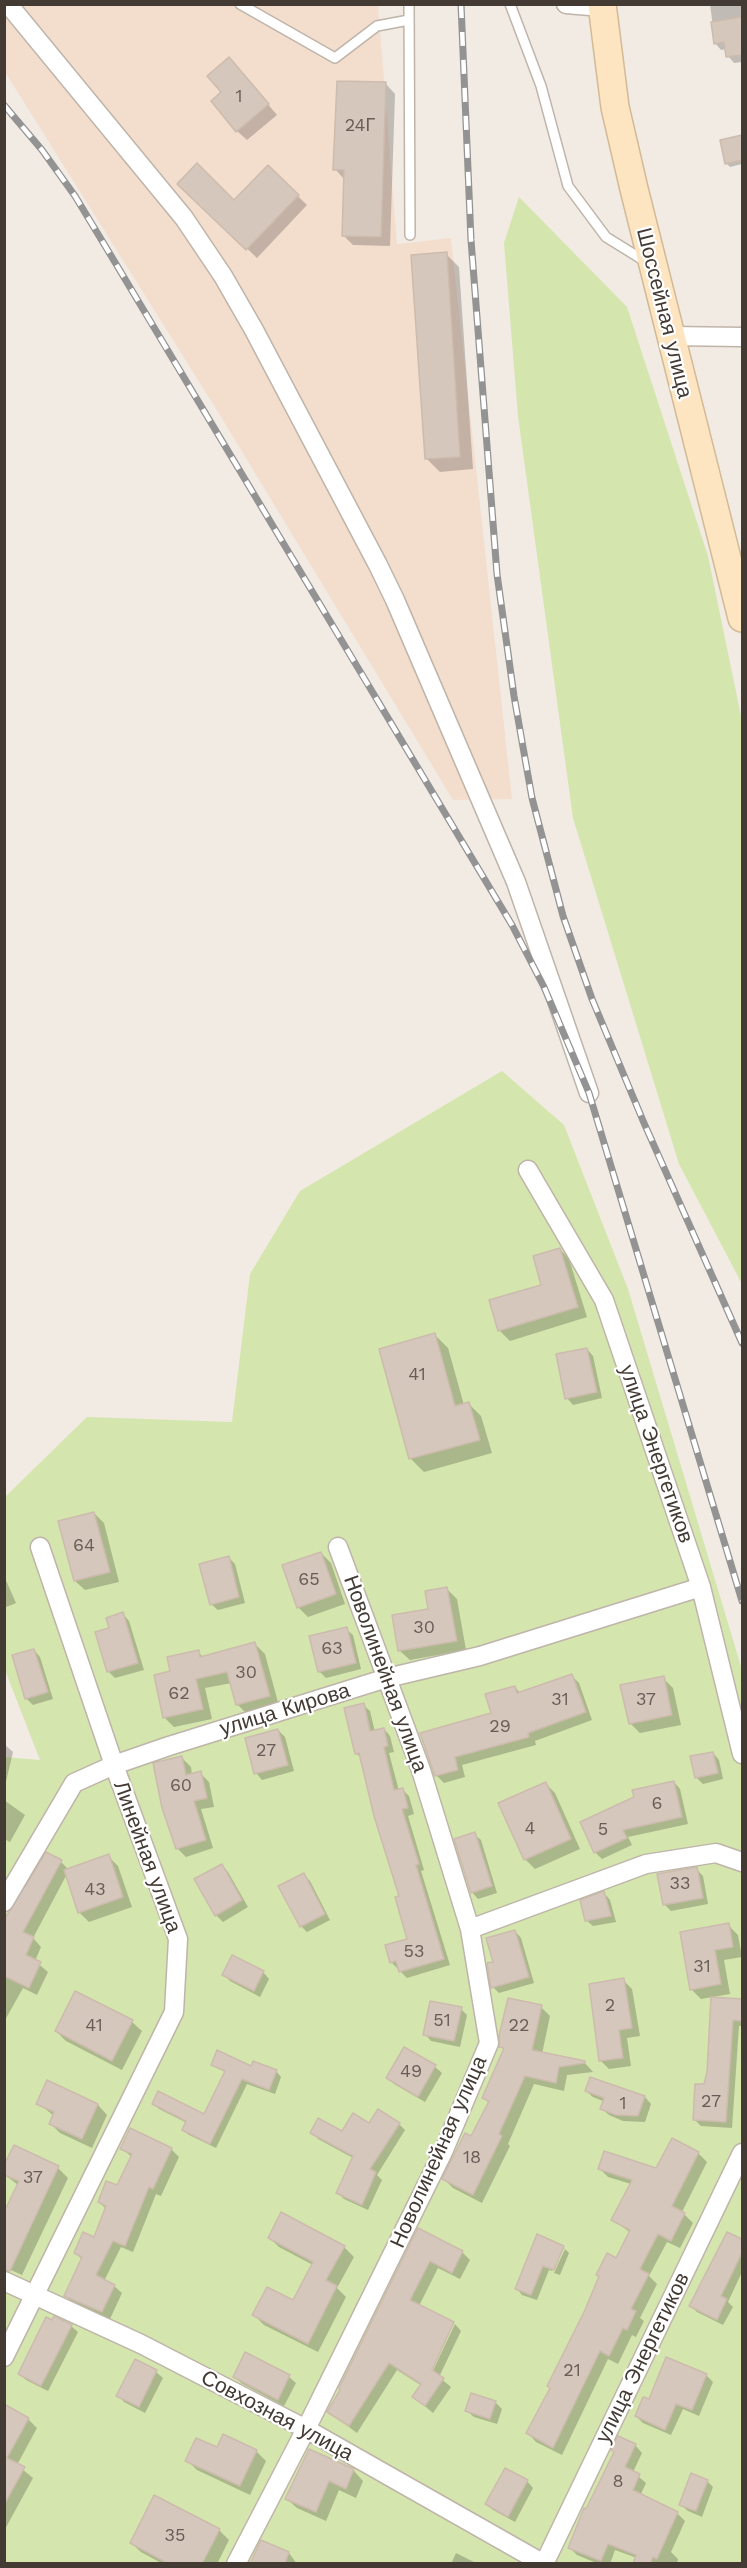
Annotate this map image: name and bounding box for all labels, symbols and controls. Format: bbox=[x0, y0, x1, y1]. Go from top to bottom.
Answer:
house number: 1 bbox=[235, 86, 243, 108]
house number: 24Г bbox=[345, 115, 375, 137]
street label: Шоссейная улица bbox=[631, 225, 697, 401]
street label: улица Энергетиков bbox=[614, 1362, 698, 1546]
house number: 41 bbox=[408, 1364, 426, 1386]
house number: 64 bbox=[73, 1535, 95, 1557]
house number: 65 bbox=[298, 1569, 320, 1591]
street label: Новолинейная улица bbox=[338, 1572, 432, 1776]
house number: 30 bbox=[413, 1617, 435, 1639]
house number: 63 bbox=[321, 1638, 343, 1660]
house number: 30 bbox=[235, 1662, 257, 1684]
street label: улица Кирова bbox=[217, 1678, 353, 1742]
house number: 62 bbox=[168, 1683, 190, 1705]
house number: 31 bbox=[551, 1689, 569, 1711]
house number: 37 bbox=[636, 1689, 656, 1711]
house number: 29 bbox=[489, 1716, 511, 1738]
house number: 27 bbox=[256, 1740, 276, 1762]
house number: 60 bbox=[170, 1775, 192, 1797]
street label: Линейная улица bbox=[108, 1777, 186, 1937]
house number: 6 bbox=[652, 1793, 662, 1815]
house number: 4 bbox=[525, 1818, 535, 1840]
house number: 5 bbox=[598, 1819, 608, 1841]
house number: 33 bbox=[670, 1873, 690, 1895]
house number: 43 bbox=[84, 1879, 106, 1901]
house number: 53 bbox=[404, 1941, 424, 1963]
house number: 31 bbox=[693, 1956, 711, 1978]
house number: 2 bbox=[605, 1995, 615, 2017]
house number: 51 bbox=[433, 2010, 451, 2032]
house number: 41 bbox=[85, 2015, 103, 2037]
house number: 22 bbox=[509, 2015, 529, 2037]
street label: Новолинейная улица bbox=[385, 2052, 493, 2252]
house number: 49 bbox=[400, 2061, 422, 2083]
house number: 27 bbox=[701, 2091, 721, 2113]
house number: 1 bbox=[619, 2093, 627, 2115]
house number: 18 bbox=[463, 2147, 481, 2169]
house number: 37 bbox=[23, 2167, 43, 2189]
street label: улица Энергетиков bbox=[591, 2269, 695, 2447]
house number: 21 bbox=[563, 2360, 581, 2382]
street label: Совхозная улица bbox=[197, 2365, 357, 2467]
house number: 8 bbox=[612, 2471, 624, 2493]
house number: 35 bbox=[165, 2525, 185, 2547]

